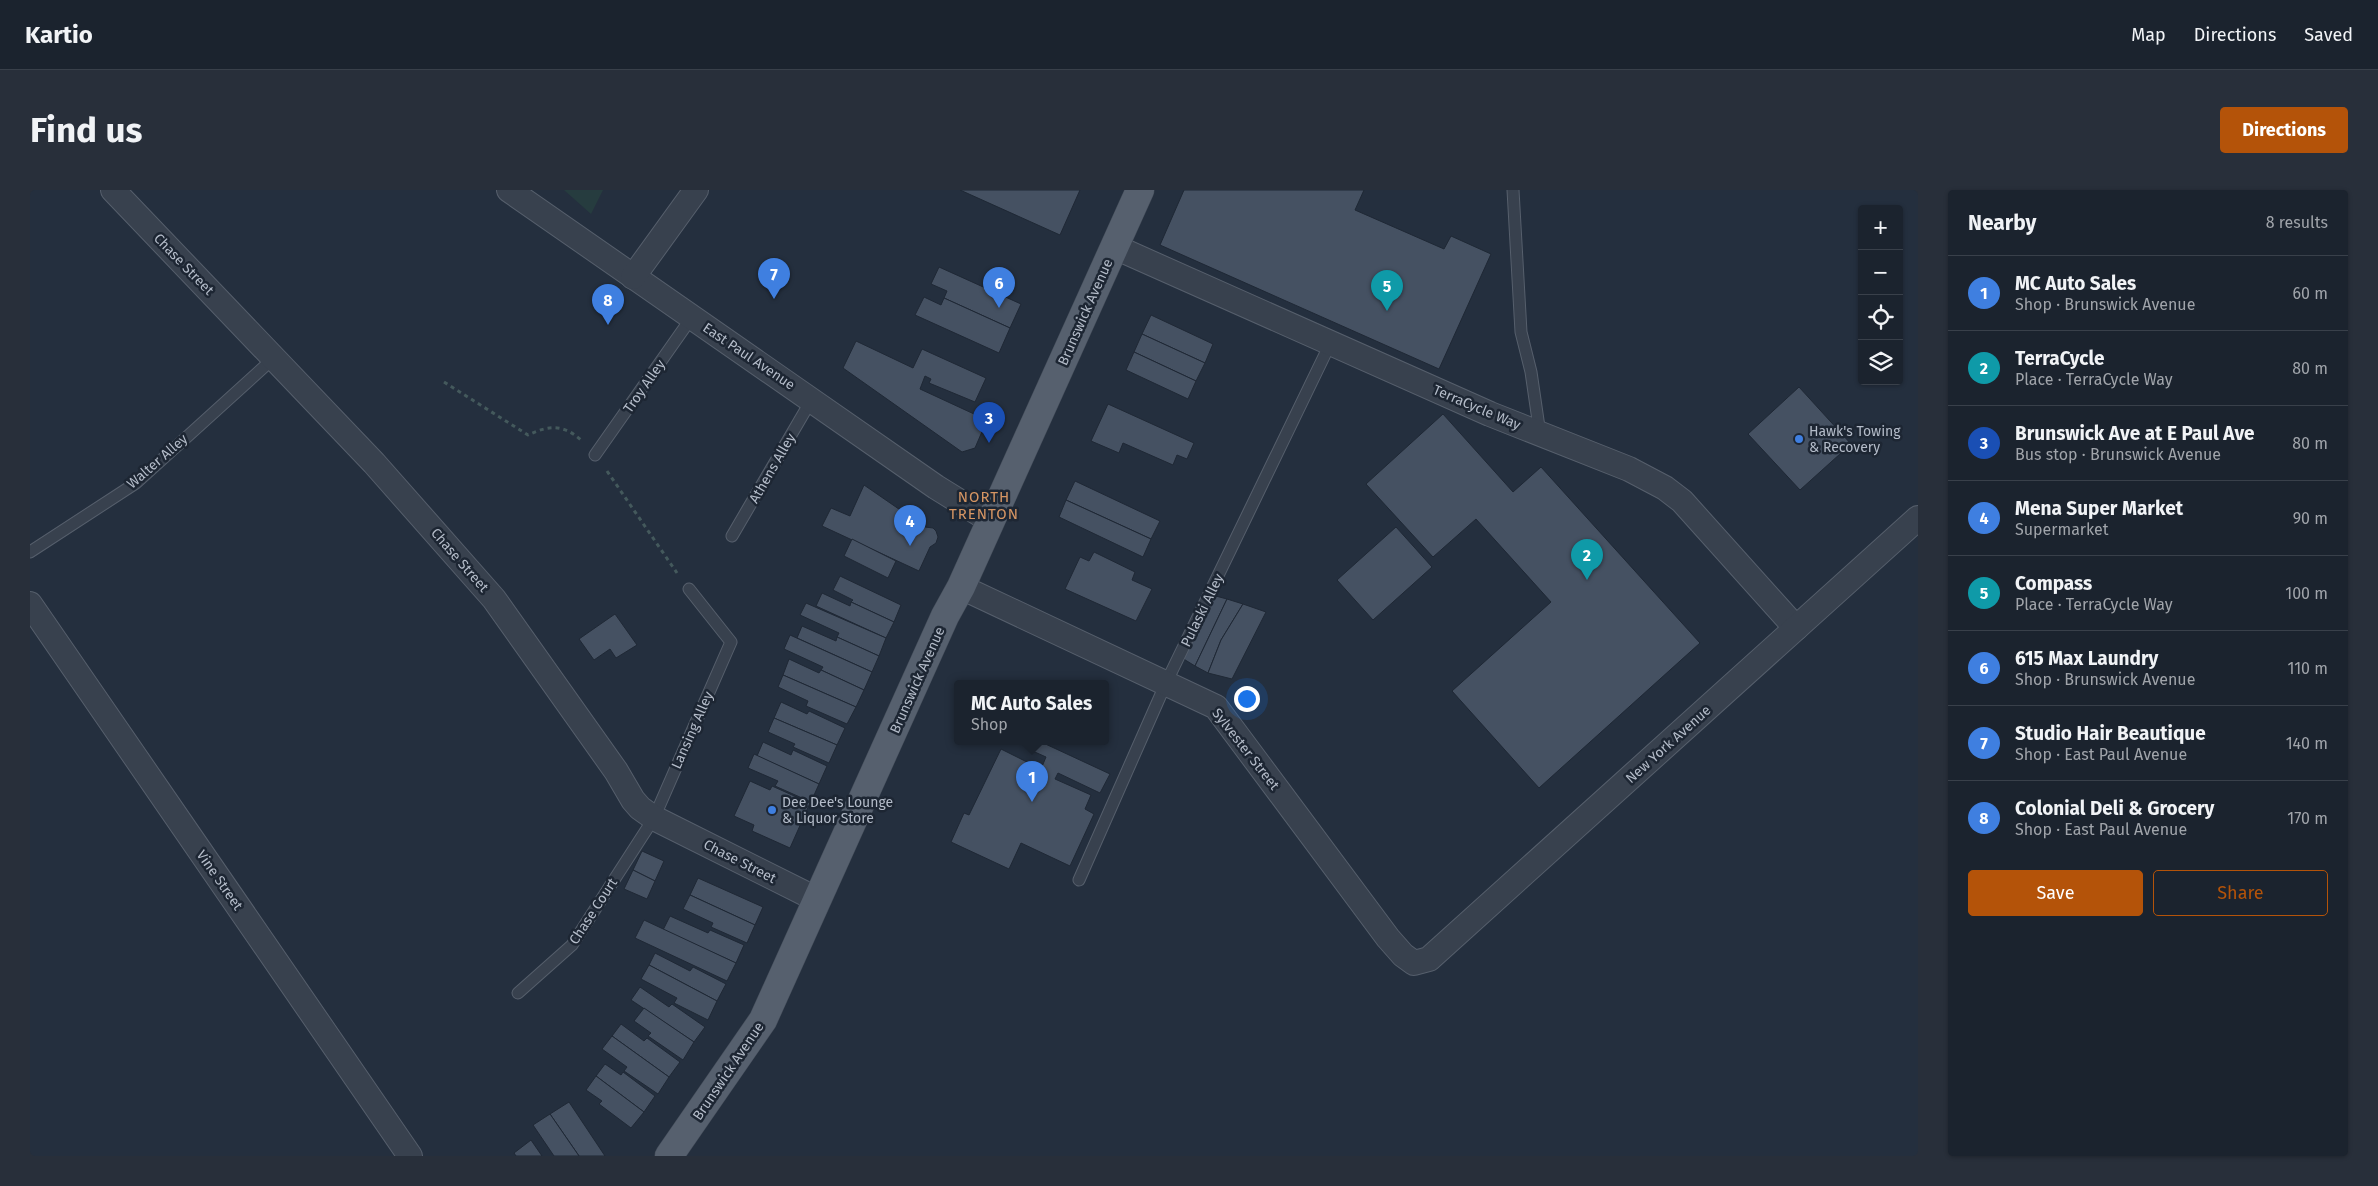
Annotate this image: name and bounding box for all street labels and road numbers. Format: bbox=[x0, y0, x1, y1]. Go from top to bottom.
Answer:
street label: Chase Street bbox=[150, 230, 218, 299]
street label: Brunswick Avenue bbox=[1054, 256, 1117, 368]
street label: East Paul Avenue bbox=[699, 319, 798, 394]
street label: Troy Alley bbox=[620, 356, 669, 416]
street label: TerraCycle Way bbox=[1430, 381, 1523, 434]
street label: Walter Alley bbox=[123, 430, 191, 492]
street label: Athens Alley bbox=[746, 430, 799, 506]
street label: Chase Street bbox=[427, 525, 493, 597]
street label: Pulaski Alley bbox=[1177, 571, 1228, 650]
street label: Brunswick Avenue bbox=[886, 624, 949, 736]
street label: Lansing Alley bbox=[668, 689, 717, 772]
street label: New York Avenue bbox=[1622, 702, 1714, 787]
street label: Sylvester Street bbox=[1208, 705, 1283, 794]
street label: Chase Street bbox=[701, 836, 780, 887]
street label: Vine Street bbox=[193, 847, 247, 914]
street label: Chase Court bbox=[566, 874, 622, 948]
street label: Brunswick Avenue bbox=[689, 1019, 768, 1124]

